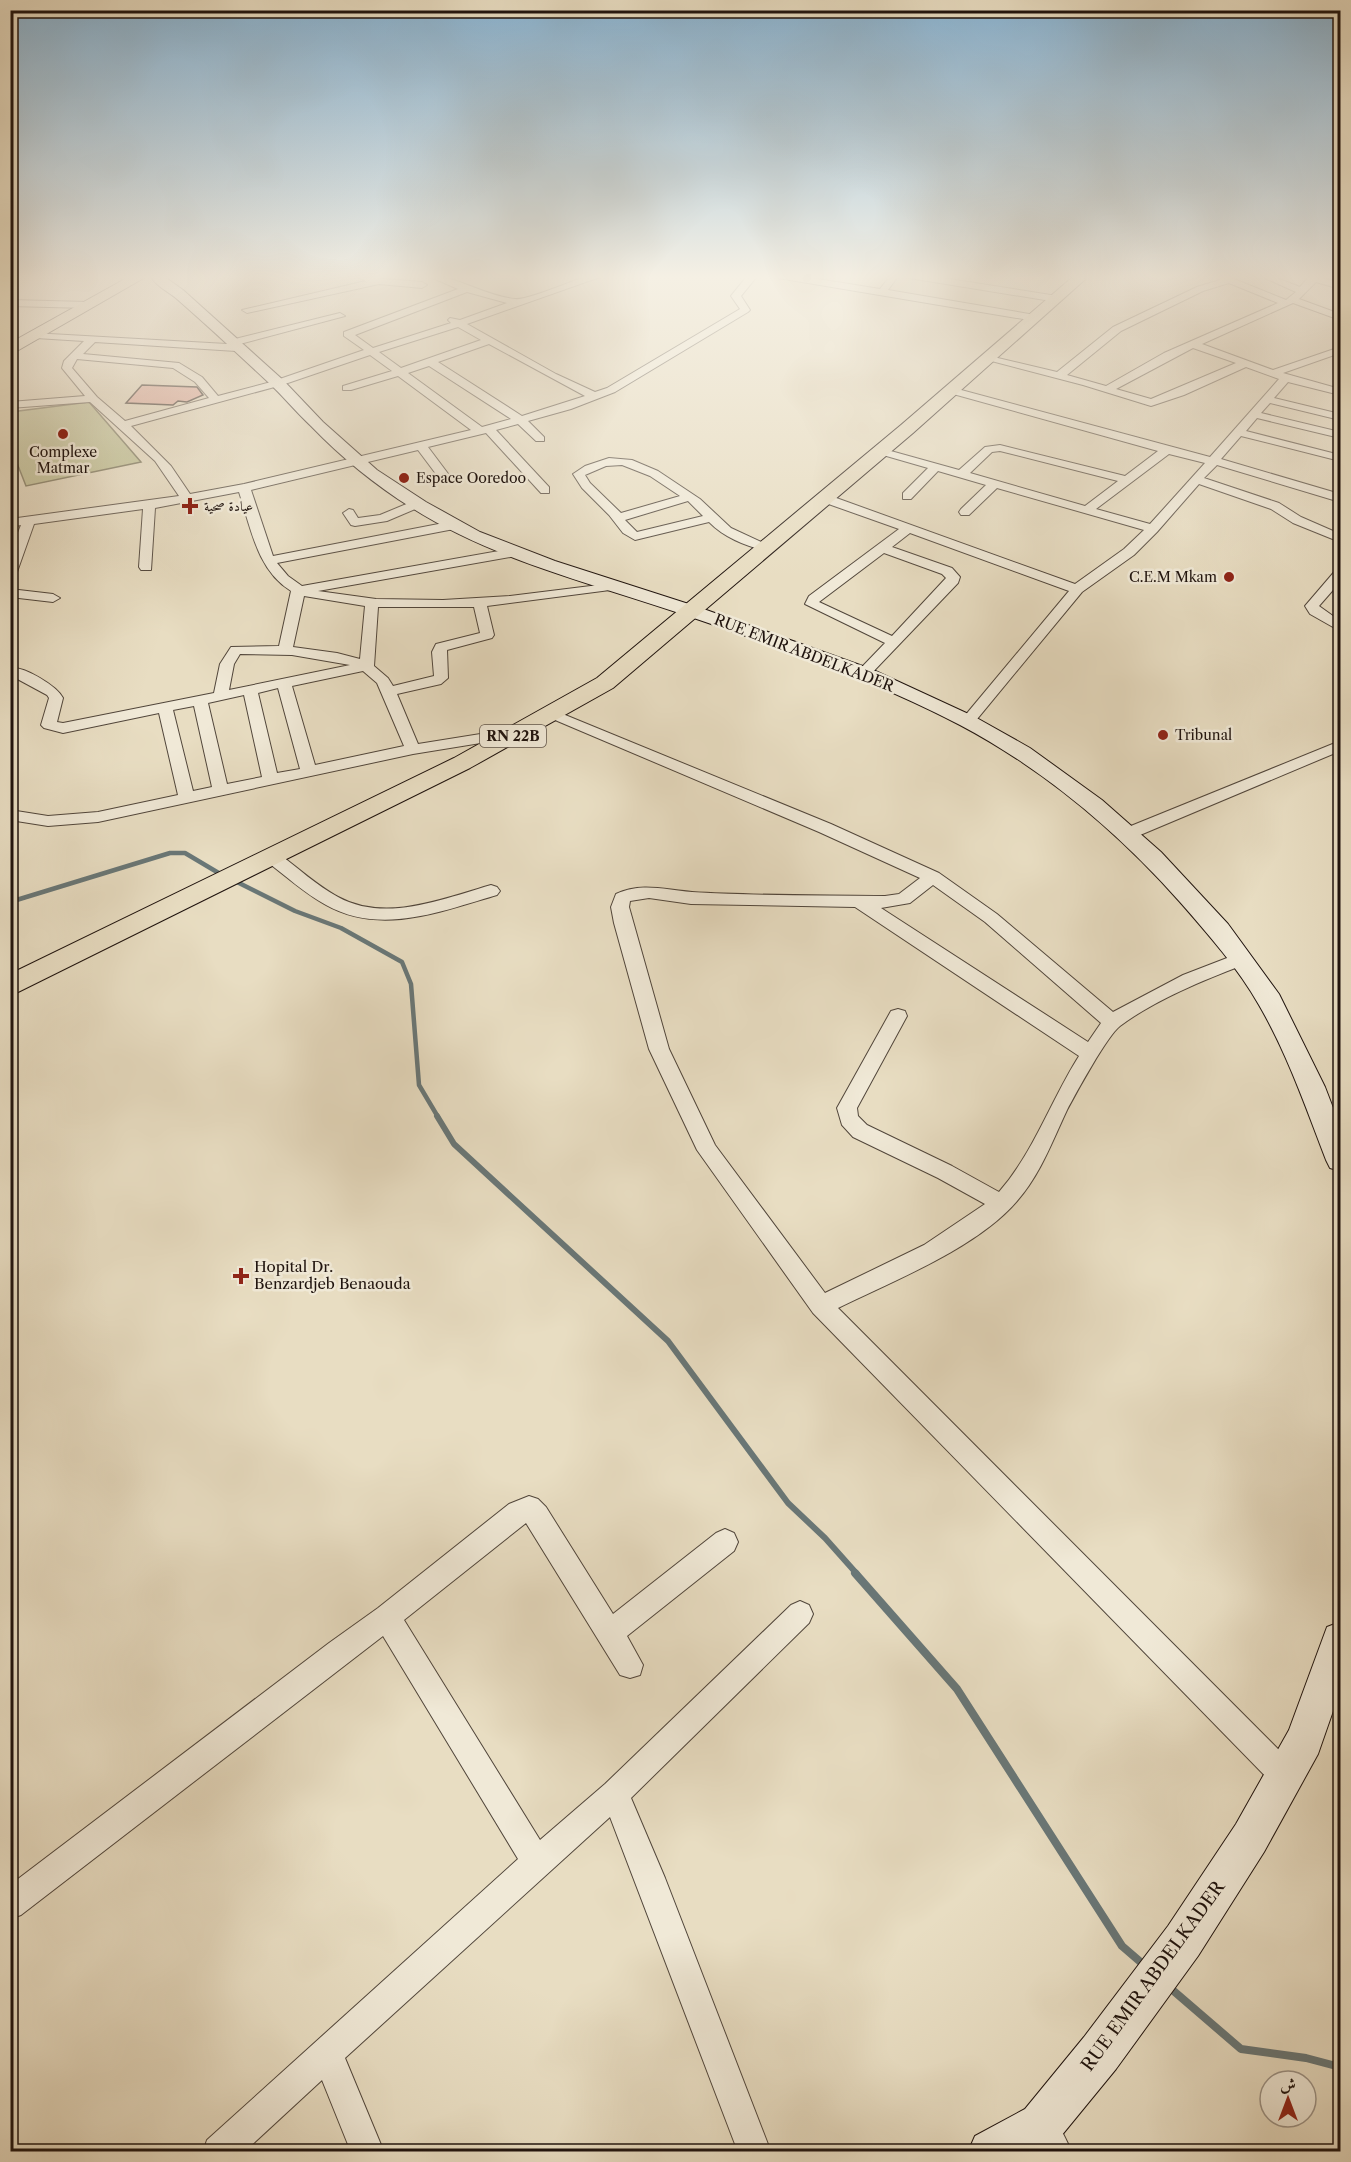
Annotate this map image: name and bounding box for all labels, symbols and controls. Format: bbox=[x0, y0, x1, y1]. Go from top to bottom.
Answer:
marker: Complexe Matmar bbox=[56, 427, 70, 441]
place label: Complexe Matmar bbox=[29, 443, 97, 477]
place label: Espace Ooredoo bbox=[416, 469, 526, 487]
marker: Espace Ooredoo bbox=[397, 471, 411, 485]
marker: عيادة صحية bbox=[181, 497, 199, 515]
place label: عيادة صحية bbox=[204, 497, 253, 515]
place label: C.E.M Mkam bbox=[1129, 568, 1217, 586]
marker: C.E.M Mkam bbox=[1222, 570, 1236, 584]
street label: RUE EMIR ABDELKADER bbox=[711, 609, 898, 696]
road number: RN 22B bbox=[480, 725, 546, 747]
place label: Tribunal bbox=[1175, 726, 1232, 744]
marker: Tribunal bbox=[1156, 728, 1170, 742]
place label: Hopital Dr. Benzardjeb Benaouda bbox=[254, 1257, 411, 1293]
marker: Hopital Dr. Benzardjeb Benaouda bbox=[232, 1267, 250, 1285]
street label: RUE EMIR ABDELKADER bbox=[1077, 1876, 1230, 2075]
north arrow bbox=[1258, 2069, 1318, 2129]
text: ش bbox=[1280, 2074, 1296, 2094]

